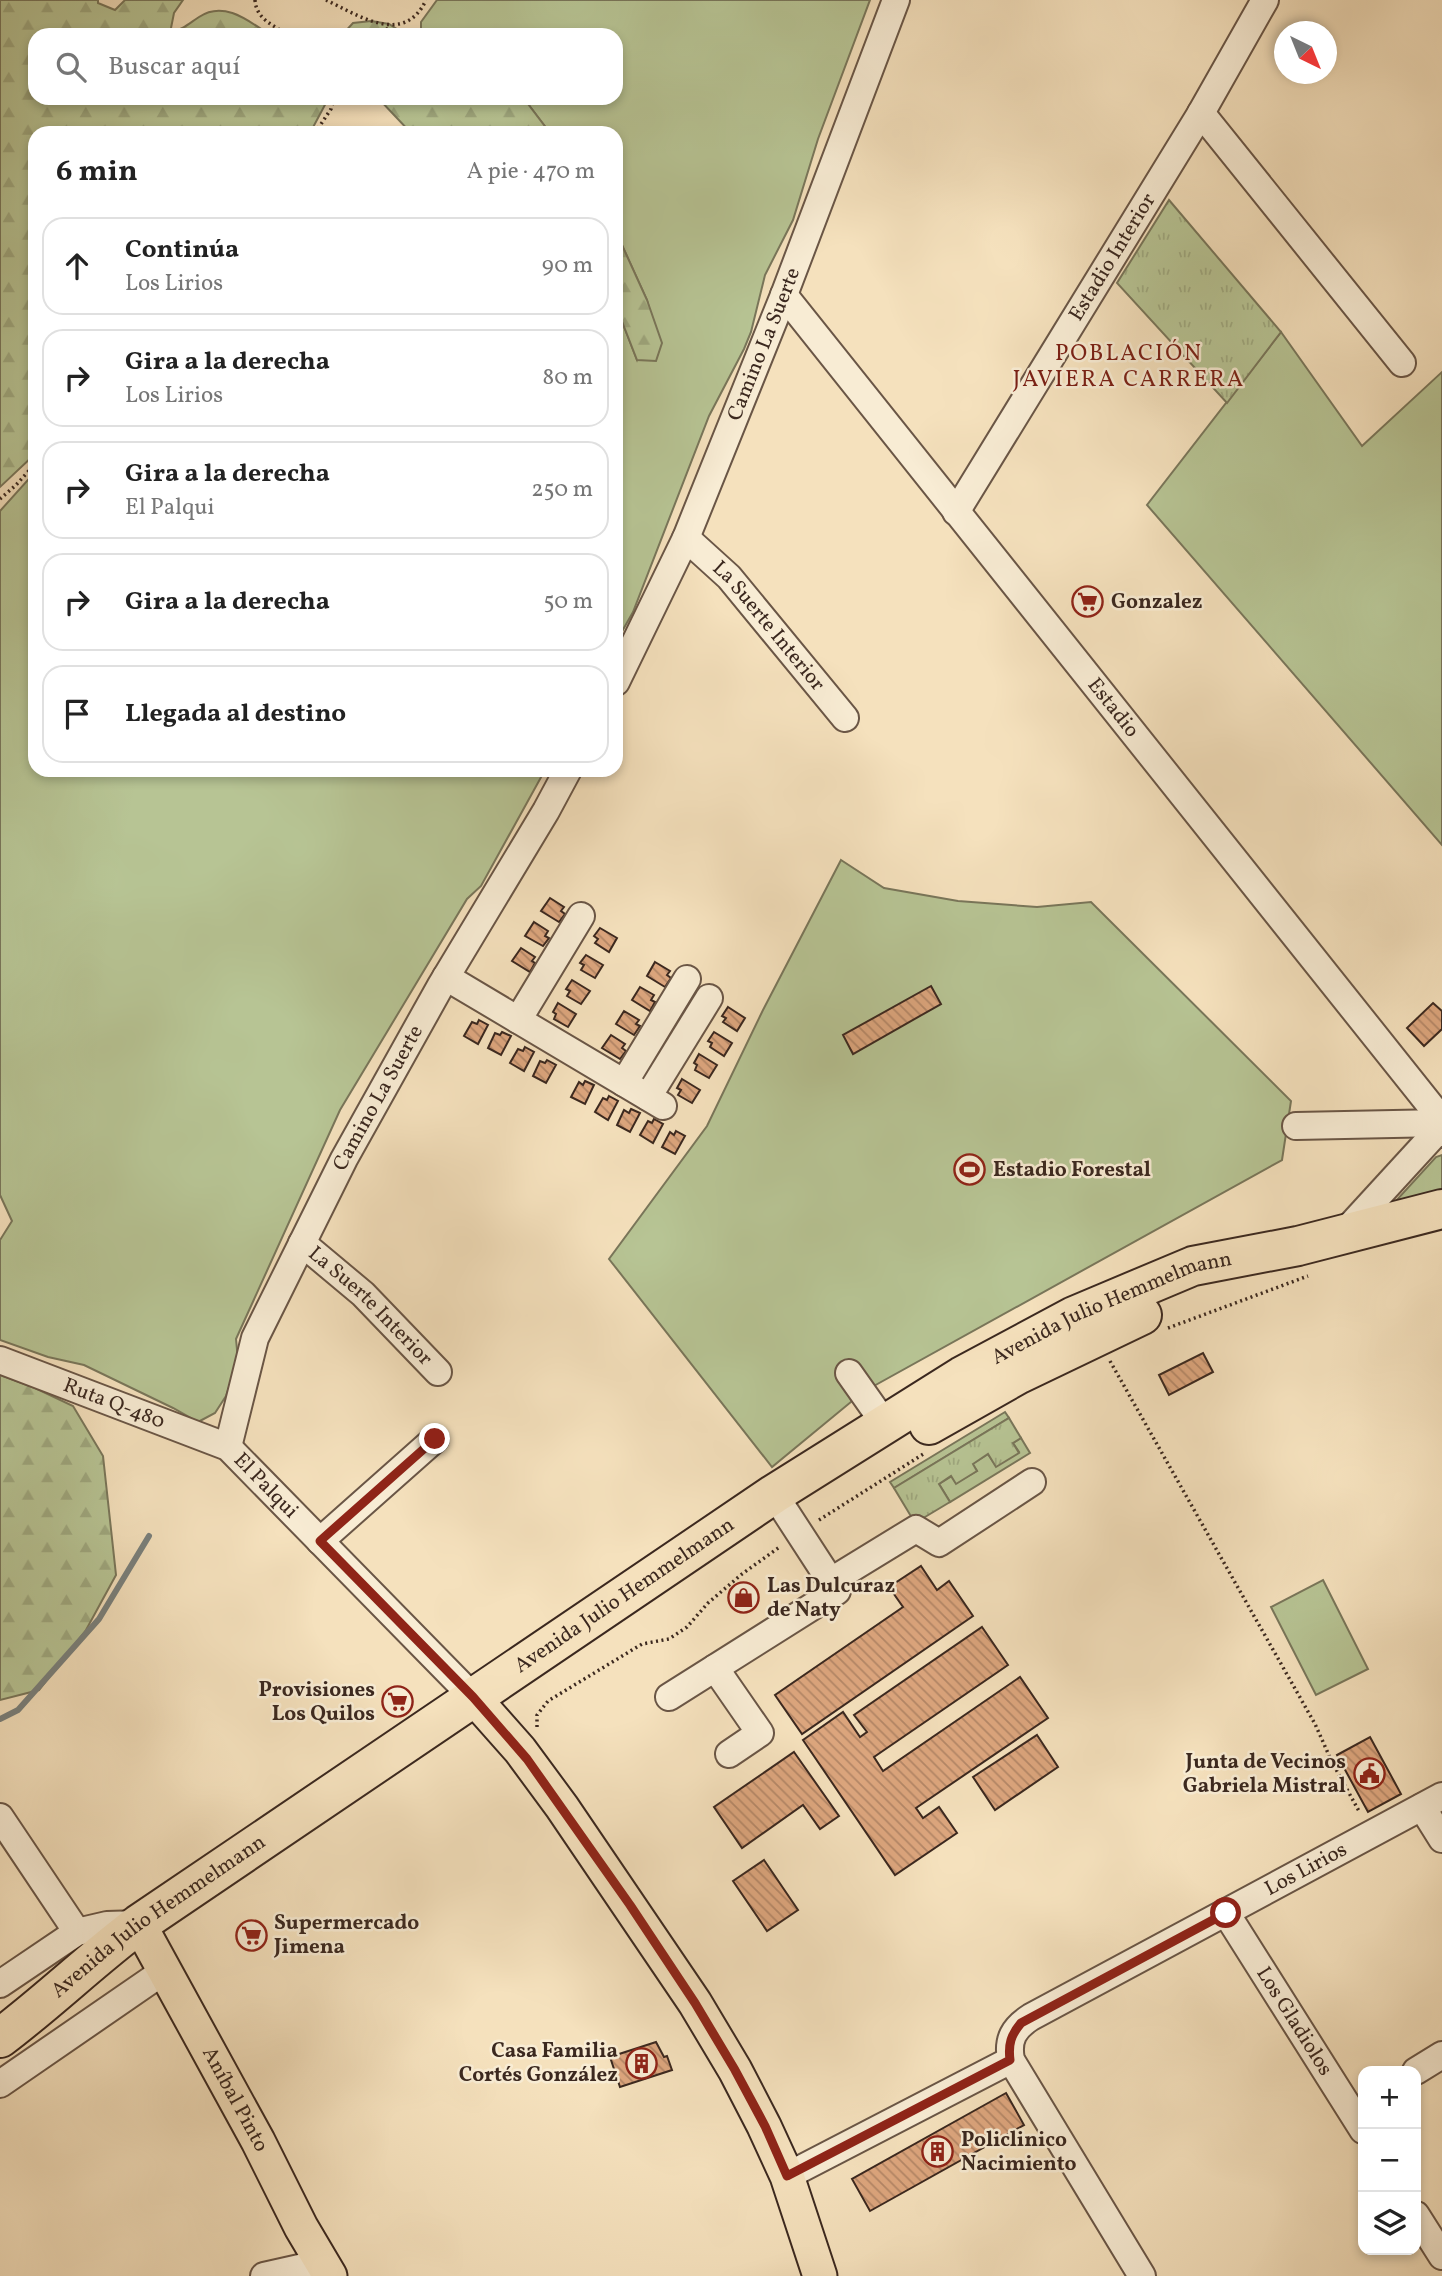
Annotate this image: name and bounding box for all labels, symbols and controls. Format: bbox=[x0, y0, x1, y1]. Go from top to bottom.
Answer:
north arrow bbox=[1274, 21, 1337, 84]
search box bbox=[28, 28, 623, 105]
icon: search bbox=[52, 48, 90, 86]
text: Buscar aquí bbox=[108, 49, 240, 85]
text: 6 min bbox=[56, 151, 138, 193]
text: A pie · 470 m bbox=[467, 156, 595, 188]
street label: Estadio Interior bbox=[1062, 188, 1163, 327]
text: Continúa bbox=[125, 232, 239, 268]
icon: ahead bbox=[58, 247, 96, 285]
text: 90 m bbox=[542, 250, 593, 282]
street label: Camino La Suerte bbox=[720, 263, 808, 425]
text: Los Lirios bbox=[125, 268, 223, 300]
district label: POBLACIÓN JAVIERA CARRERA bbox=[1013, 338, 1245, 396]
text: Gira a la derecha bbox=[125, 344, 330, 380]
icon: right bbox=[58, 359, 96, 397]
text: 80 m bbox=[543, 362, 593, 394]
text: Los Lirios bbox=[125, 380, 223, 412]
text: Gira a la derecha bbox=[125, 456, 330, 492]
icon: right bbox=[58, 471, 96, 509]
text: 250 m bbox=[531, 474, 593, 506]
text: El Palqui bbox=[125, 492, 214, 524]
street label: La Suerte Interior bbox=[706, 554, 832, 698]
icon: right bbox=[58, 583, 96, 621]
text: Gira a la derecha bbox=[125, 584, 330, 620]
supermarket icon: Gonzalez bbox=[1071, 585, 1105, 619]
text: 50 m bbox=[544, 586, 593, 618]
place label: Gonzalez bbox=[1111, 588, 1203, 617]
street label: Estadio bbox=[1080, 672, 1146, 744]
icon: arrive bbox=[58, 695, 96, 733]
text: Llegada al destino bbox=[125, 696, 346, 732]
street label: Camino La Suerte bbox=[326, 1020, 430, 1176]
sports icon: Estadio Forestal bbox=[953, 1153, 987, 1187]
place label: Estadio Forestal bbox=[993, 1156, 1151, 1185]
street label: La Suerte Interior bbox=[302, 1239, 439, 1372]
street label: Avenida Julio Hemmelmann bbox=[986, 1244, 1234, 1372]
street label: Ruta Q-480 bbox=[59, 1371, 169, 1436]
route end bbox=[419, 1423, 450, 1454]
street label: El Palqui bbox=[227, 1446, 305, 1525]
street label: Avenida Julio Hemmelmann bbox=[509, 1510, 740, 1680]
place label: Las Dulcuraz de Naty bbox=[767, 1572, 895, 1625]
shop icon: Las Dulcuraz de Naty bbox=[727, 1581, 761, 1615]
place label: Provisiones Los Quilos bbox=[258, 1676, 375, 1729]
supermarket icon: Provisiones Los Quilos bbox=[381, 1685, 415, 1719]
place label: Junta de Vecinos Gabriela Mistral bbox=[1183, 1748, 1346, 1801]
public building icon: Junta de Vecinos Gabriela Mistral bbox=[1352, 1757, 1386, 1791]
street label: Avenida Julio Hemmelmann bbox=[45, 1828, 271, 2005]
street label: Los Lirios bbox=[1260, 1835, 1352, 1903]
route start bbox=[1210, 1897, 1241, 1928]
place label: Supermercado Jimena bbox=[273, 1909, 419, 1962]
supermarket icon: Supermercado Jimena bbox=[234, 1918, 268, 1952]
street label: Los Gladiolos bbox=[1249, 1961, 1340, 2081]
place label: Casa Familia Cortés González bbox=[459, 2037, 618, 2090]
street label: Aníbal Pinto bbox=[195, 2042, 276, 2157]
building icon: Casa Familia Cortés González bbox=[624, 2046, 658, 2080]
map controls bbox=[1358, 2066, 1421, 2255]
button: + bbox=[1358, 2066, 1421, 2129]
place label: Policlinico Nacimiento bbox=[961, 2126, 1077, 2179]
button: − bbox=[1358, 2129, 1421, 2192]
building icon: Policlinico Nacimiento bbox=[921, 2135, 955, 2169]
button: layers bbox=[1358, 2192, 1421, 2255]

